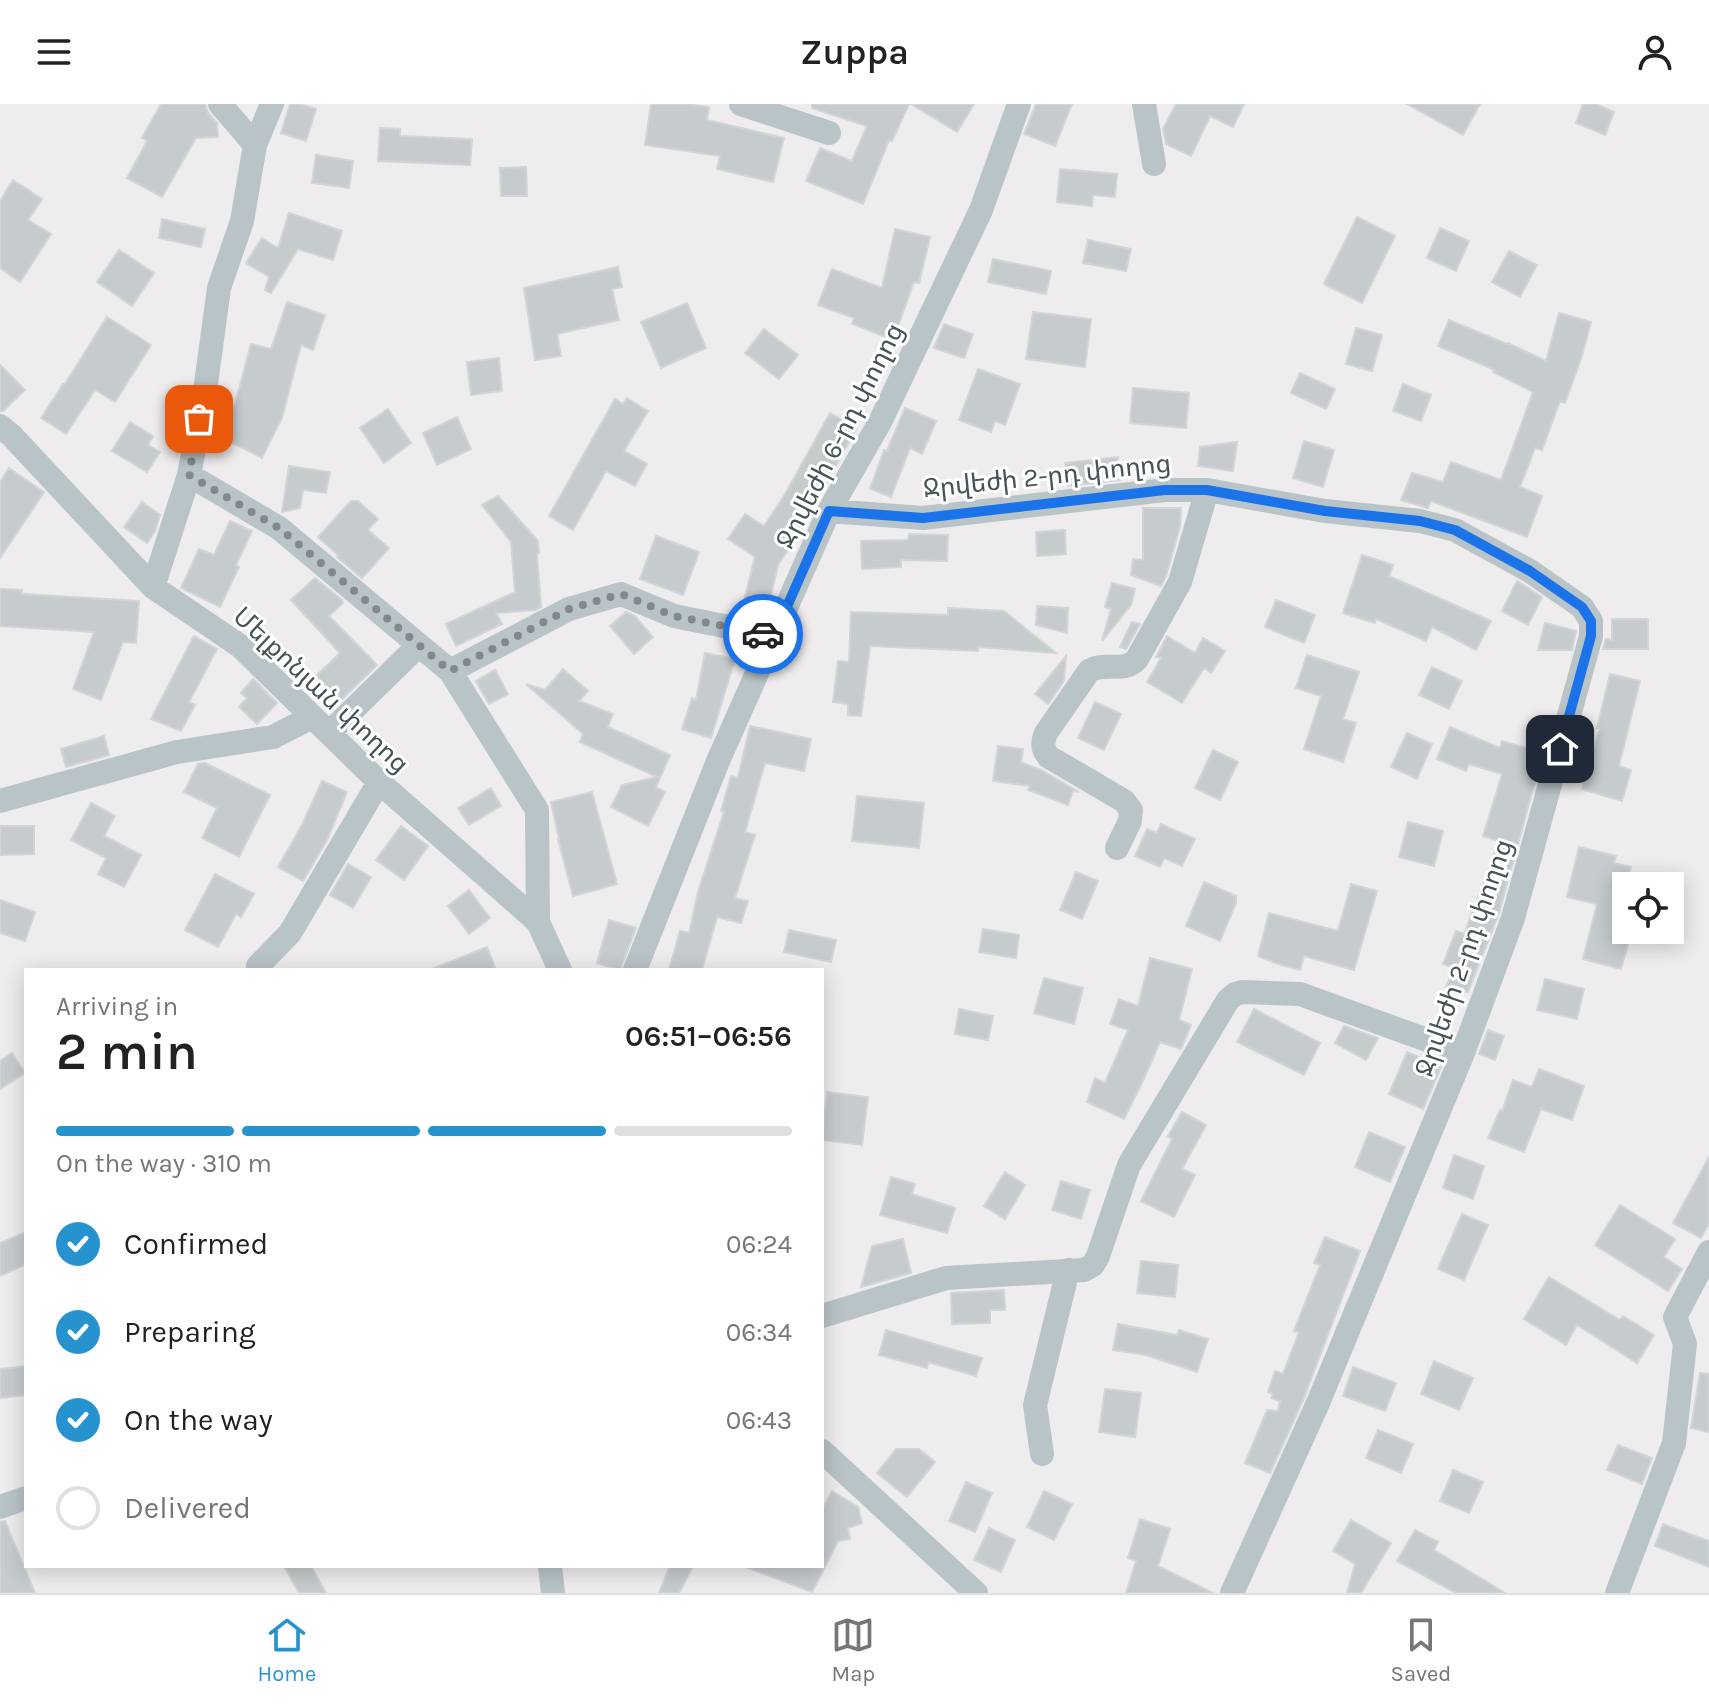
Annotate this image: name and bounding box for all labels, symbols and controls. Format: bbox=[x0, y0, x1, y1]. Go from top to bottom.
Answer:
icon: menu bbox=[32, 30, 76, 74]
icon: person bbox=[1633, 30, 1677, 74]
text: Zuppa bbox=[800, 31, 909, 73]
street label: Ջրվեժի 6-րդ փողոց bbox=[770, 318, 910, 554]
pin bbox=[165, 385, 233, 453]
icon: bag bbox=[177, 397, 221, 441]
street label: Ջրվեժի 2-րդ փողոց bbox=[922, 448, 1172, 504]
courier bbox=[723, 594, 803, 674]
street label: Մելքոնյան փողոց bbox=[227, 601, 415, 779]
icon: car bbox=[741, 612, 785, 656]
pin bbox=[1526, 715, 1594, 783]
icon: home bbox=[1538, 727, 1582, 771]
street label: Ջրվեժի 2-րդ փողոց bbox=[1409, 835, 1519, 1081]
map controls bbox=[1612, 872, 1684, 944]
button: locate bbox=[1612, 872, 1684, 944]
text: Arriving in bbox=[56, 991, 178, 1022]
text: 06:51–06:56 bbox=[625, 1018, 792, 1054]
text: 2 min bbox=[56, 1021, 198, 1082]
text: On the way · 310 m bbox=[56, 1148, 272, 1179]
icon: check bbox=[56, 1222, 100, 1266]
text: Confirmed bbox=[124, 1226, 268, 1262]
text: 06:24 bbox=[726, 1229, 792, 1260]
icon: check bbox=[56, 1310, 100, 1354]
text: Preparing bbox=[124, 1314, 256, 1350]
text: 06:34 bbox=[726, 1317, 792, 1348]
icon: check bbox=[56, 1398, 100, 1442]
text: On the way bbox=[124, 1402, 273, 1438]
text: 06:43 bbox=[726, 1405, 792, 1436]
text: Delivered bbox=[124, 1490, 251, 1526]
tab: Home bbox=[258, 1613, 316, 1687]
tab: Map bbox=[831, 1613, 875, 1687]
tab: Saved bbox=[1391, 1613, 1451, 1687]

